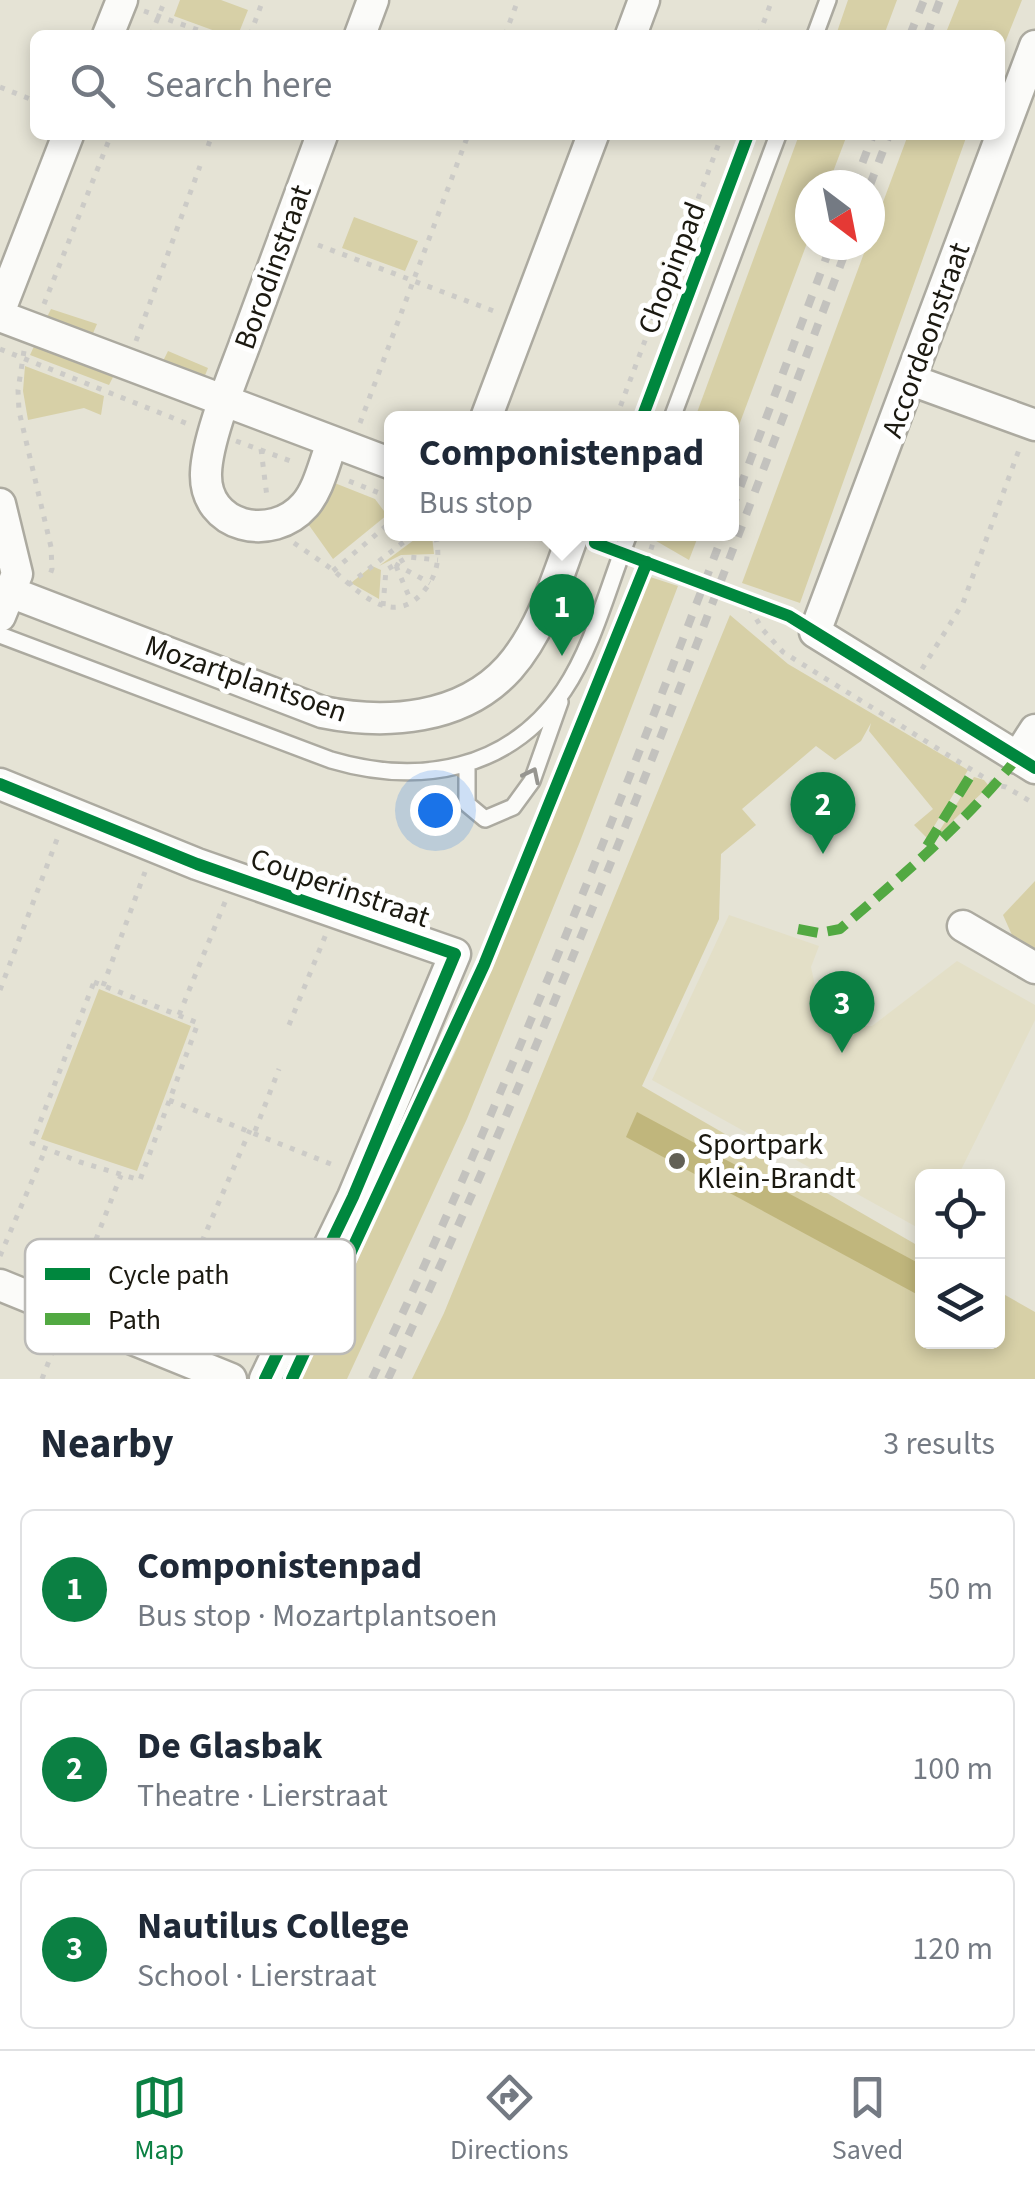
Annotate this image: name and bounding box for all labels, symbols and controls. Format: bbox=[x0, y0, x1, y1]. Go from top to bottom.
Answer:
search box bbox=[30, 30, 1005, 140]
icon: search bbox=[65, 58, 120, 113]
text: Search here bbox=[145, 58, 332, 112]
north arrow bbox=[795, 170, 885, 260]
street label: Borodinstraat bbox=[223, 179, 323, 355]
street label: Chopinpad bbox=[627, 196, 717, 340]
street label: Accordeonstraat bbox=[871, 236, 981, 444]
popup bbox=[384, 411, 739, 541]
text: Componistenpad bbox=[419, 426, 704, 480]
text: Bus stop bbox=[419, 480, 533, 526]
pin: 1 bbox=[530, 574, 594, 656]
street label: Mozartplantsoen bbox=[139, 624, 353, 734]
one-way arrow bbox=[520, 768, 540, 786]
pin: 2 bbox=[790, 772, 856, 854]
your location bbox=[410, 785, 461, 836]
street label: Couperinstraat bbox=[244, 837, 436, 939]
pin: 3 bbox=[810, 970, 874, 1053]
place label: Sportpark Klein-Brandt bbox=[697, 1123, 856, 1200]
marker: Sportpark Klein-Brandt bbox=[666, 1150, 688, 1172]
map controls bbox=[915, 1169, 1005, 1349]
button: locate bbox=[915, 1169, 1005, 1259]
legend bbox=[25, 1239, 355, 1354]
text: Cycle path bbox=[108, 1255, 230, 1295]
button: layers bbox=[915, 1259, 1005, 1349]
text: Path bbox=[108, 1300, 161, 1340]
text: Nearby bbox=[40, 1414, 174, 1474]
text: 3 results bbox=[883, 1421, 995, 1467]
text: Componistenpad bbox=[137, 1539, 422, 1593]
text: 1 bbox=[66, 1566, 83, 1612]
text: 50 m bbox=[928, 1566, 993, 1612]
text: Bus stop · Mozartplantsoen bbox=[137, 1593, 498, 1639]
text: De Glasbak bbox=[137, 1719, 323, 1773]
text: 2 bbox=[66, 1746, 83, 1792]
text: 100 m bbox=[912, 1746, 993, 1792]
text: Theatre · Lierstraat bbox=[137, 1773, 388, 1819]
text: Nautilus College bbox=[137, 1899, 409, 1953]
text: 3 bbox=[66, 1926, 83, 1972]
text: 120 m bbox=[912, 1926, 993, 1972]
text: School · Lierstraat bbox=[137, 1953, 377, 1999]
tab: Map bbox=[132, 2070, 187, 2170]
tab: Directions bbox=[450, 2070, 569, 2170]
tab: Saved bbox=[832, 2070, 903, 2170]

